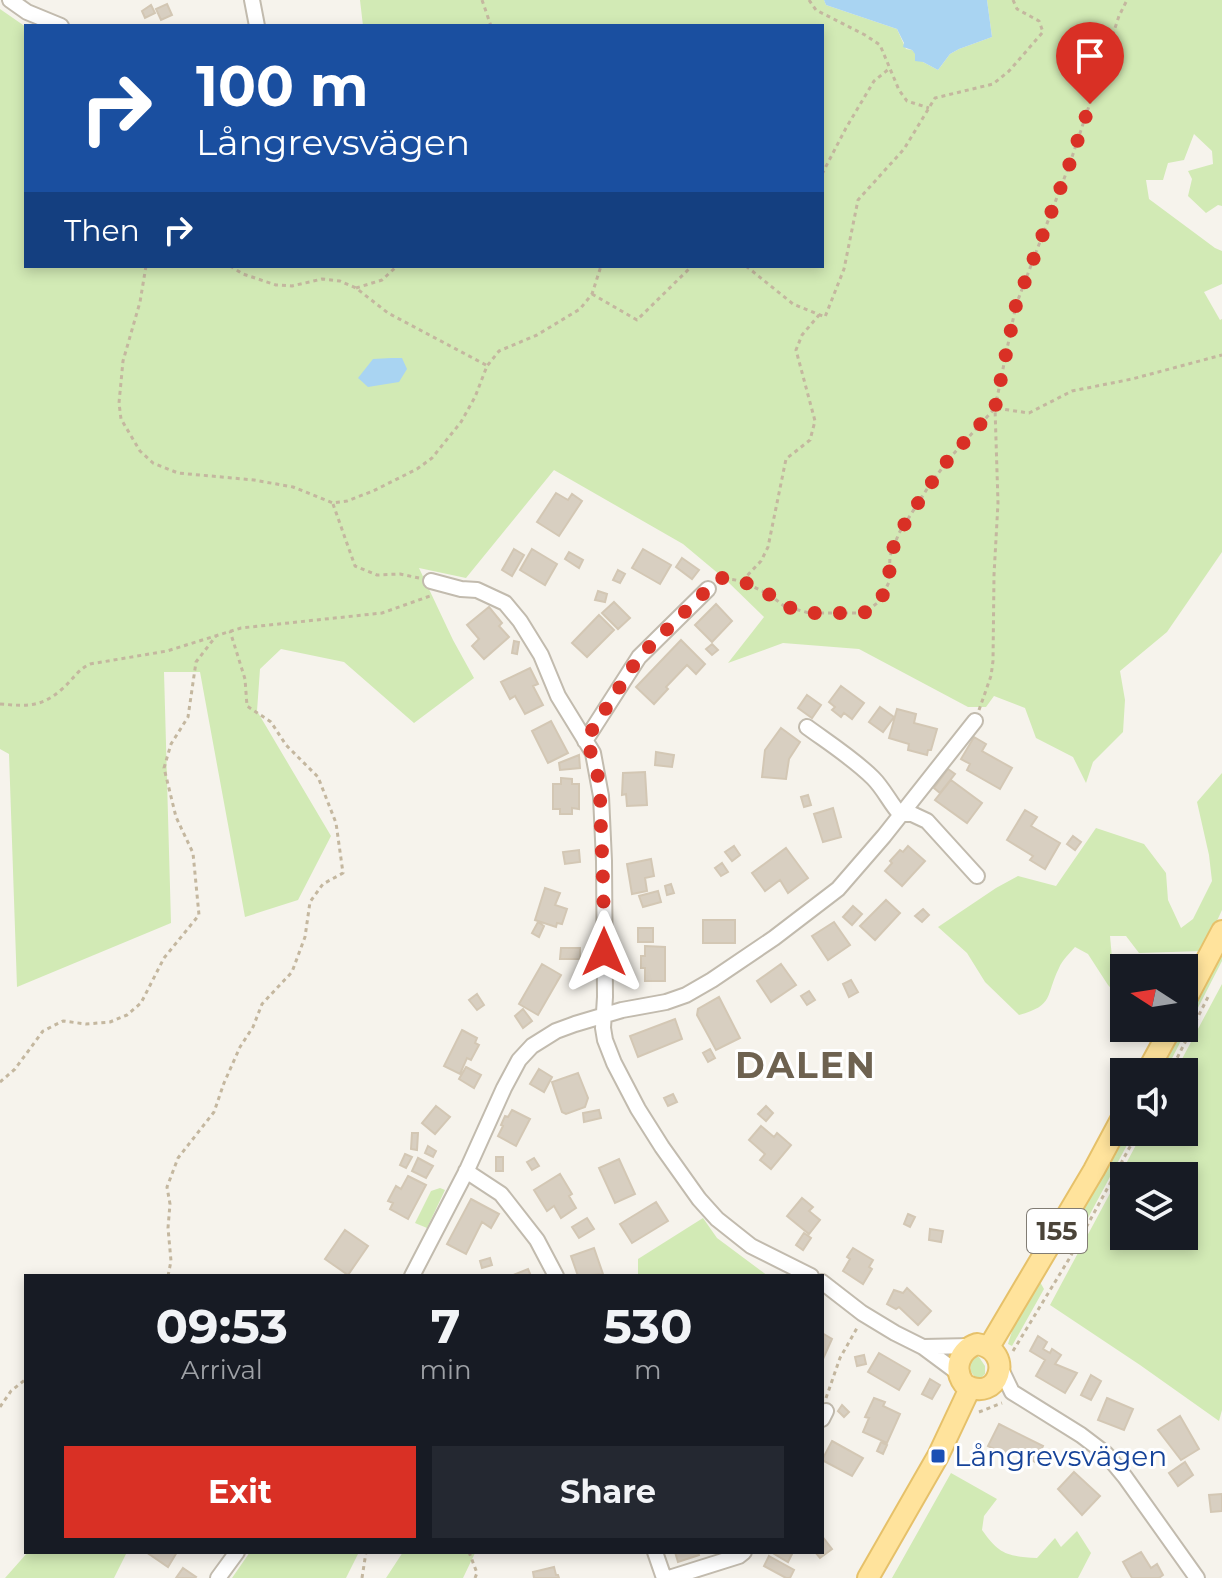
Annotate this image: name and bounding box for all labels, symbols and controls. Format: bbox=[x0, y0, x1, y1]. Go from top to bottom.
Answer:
pin bbox=[1056, 22, 1124, 104]
icon: arrive bbox=[1068, 34, 1112, 78]
text: 100 m bbox=[196, 52, 369, 120]
icon: right bbox=[64, 56, 168, 160]
text: Långrevsvägen bbox=[196, 120, 470, 164]
icon: right bbox=[156, 208, 200, 252]
text: Then bbox=[64, 212, 140, 249]
position arrow bbox=[562, 910, 646, 994]
north arrow bbox=[1110, 954, 1198, 1042]
map controls bbox=[1110, 954, 1198, 1250]
district label: DALEN bbox=[735, 1043, 877, 1087]
button: sound bbox=[1110, 1058, 1198, 1146]
button: layers bbox=[1110, 1162, 1198, 1250]
road number: 155 bbox=[1027, 1209, 1087, 1253]
text: 09:53 bbox=[156, 1297, 288, 1355]
text: 7 bbox=[431, 1297, 460, 1355]
text: 530 bbox=[603, 1297, 692, 1355]
text: Arrival bbox=[181, 1354, 263, 1386]
text: min bbox=[419, 1354, 472, 1386]
text: m bbox=[634, 1354, 662, 1386]
place label: Långrevsvägen bbox=[954, 1439, 1167, 1473]
button: Exit bbox=[64, 1446, 416, 1538]
button: Share bbox=[432, 1446, 784, 1538]
marker: Långrevsvägen bbox=[929, 1447, 947, 1465]

